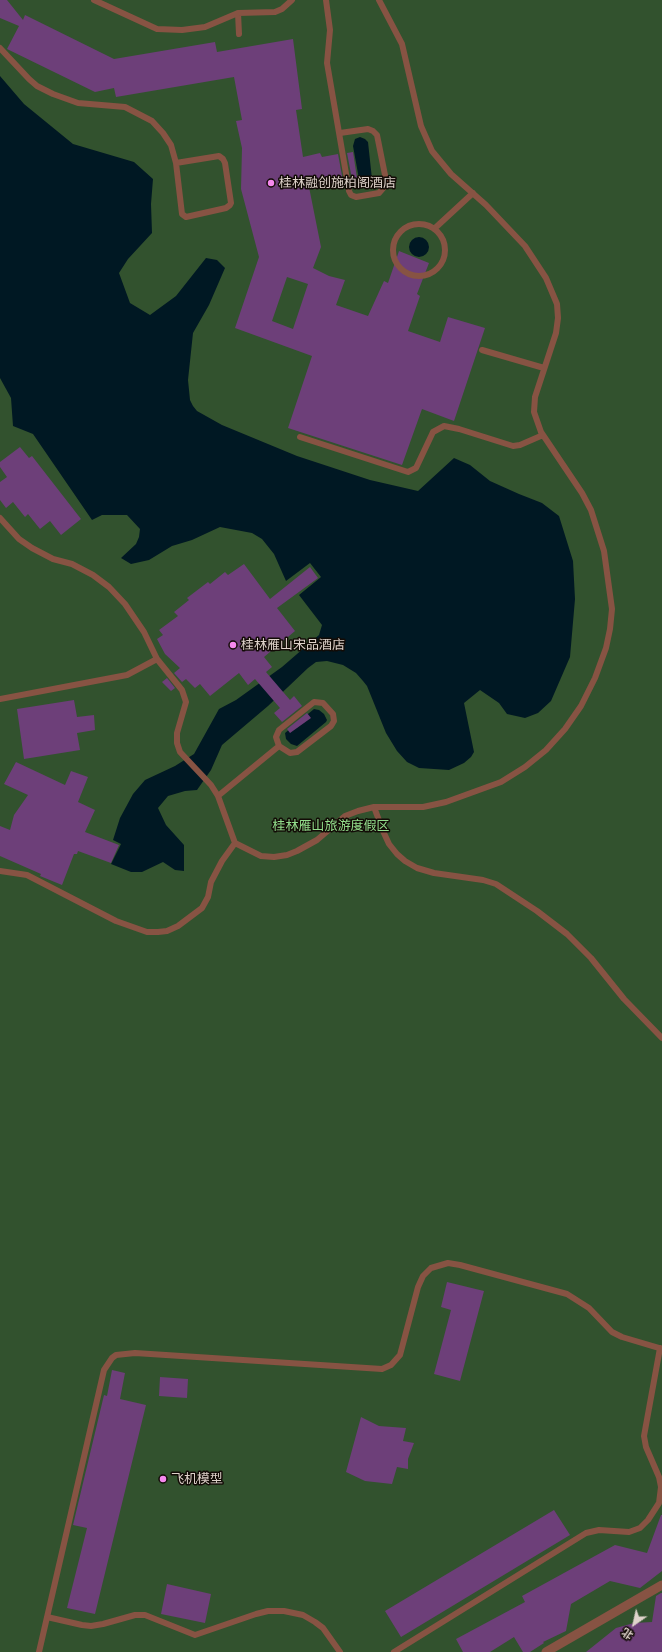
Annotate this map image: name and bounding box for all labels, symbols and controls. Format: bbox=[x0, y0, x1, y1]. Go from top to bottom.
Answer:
place label: 桂林融创施柏阁酒店 bbox=[279, 175, 396, 191]
marker: 桂林融创施柏阁酒店 bbox=[266, 178, 276, 188]
place label: 桂林雁山宋品酒店 bbox=[241, 637, 345, 653]
marker: 桂林雁山宋品酒店 bbox=[228, 640, 238, 650]
park label: 桂林雁山旅游度假区 bbox=[273, 818, 389, 834]
place label: 飞机模型 bbox=[171, 1471, 223, 1487]
marker: 飞机模型 bbox=[158, 1474, 168, 1484]
north arrow bbox=[614, 1604, 654, 1644]
text: 北 bbox=[619, 1626, 635, 1643]

